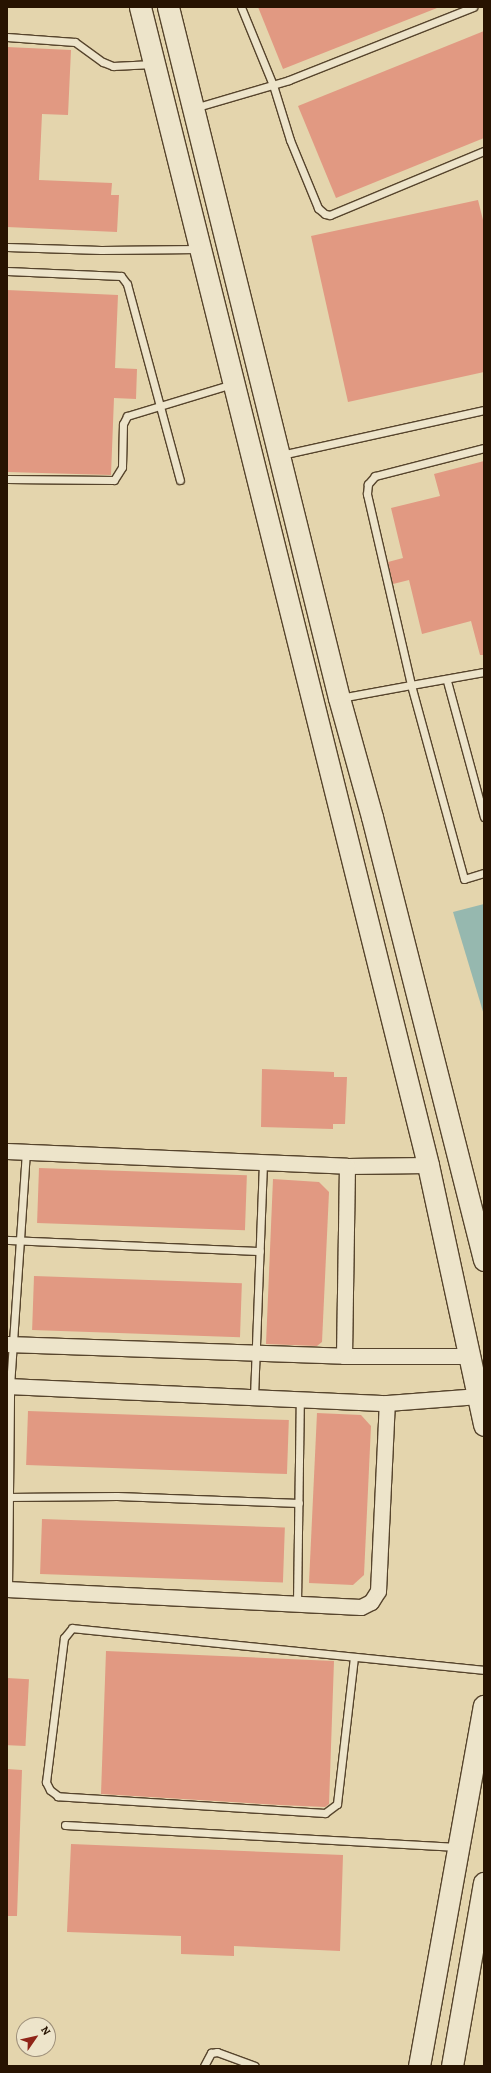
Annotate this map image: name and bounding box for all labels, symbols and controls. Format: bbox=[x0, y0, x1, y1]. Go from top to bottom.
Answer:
north arrow bbox=[16, 2017, 56, 2057]
text: N bbox=[37, 2023, 54, 2038]

